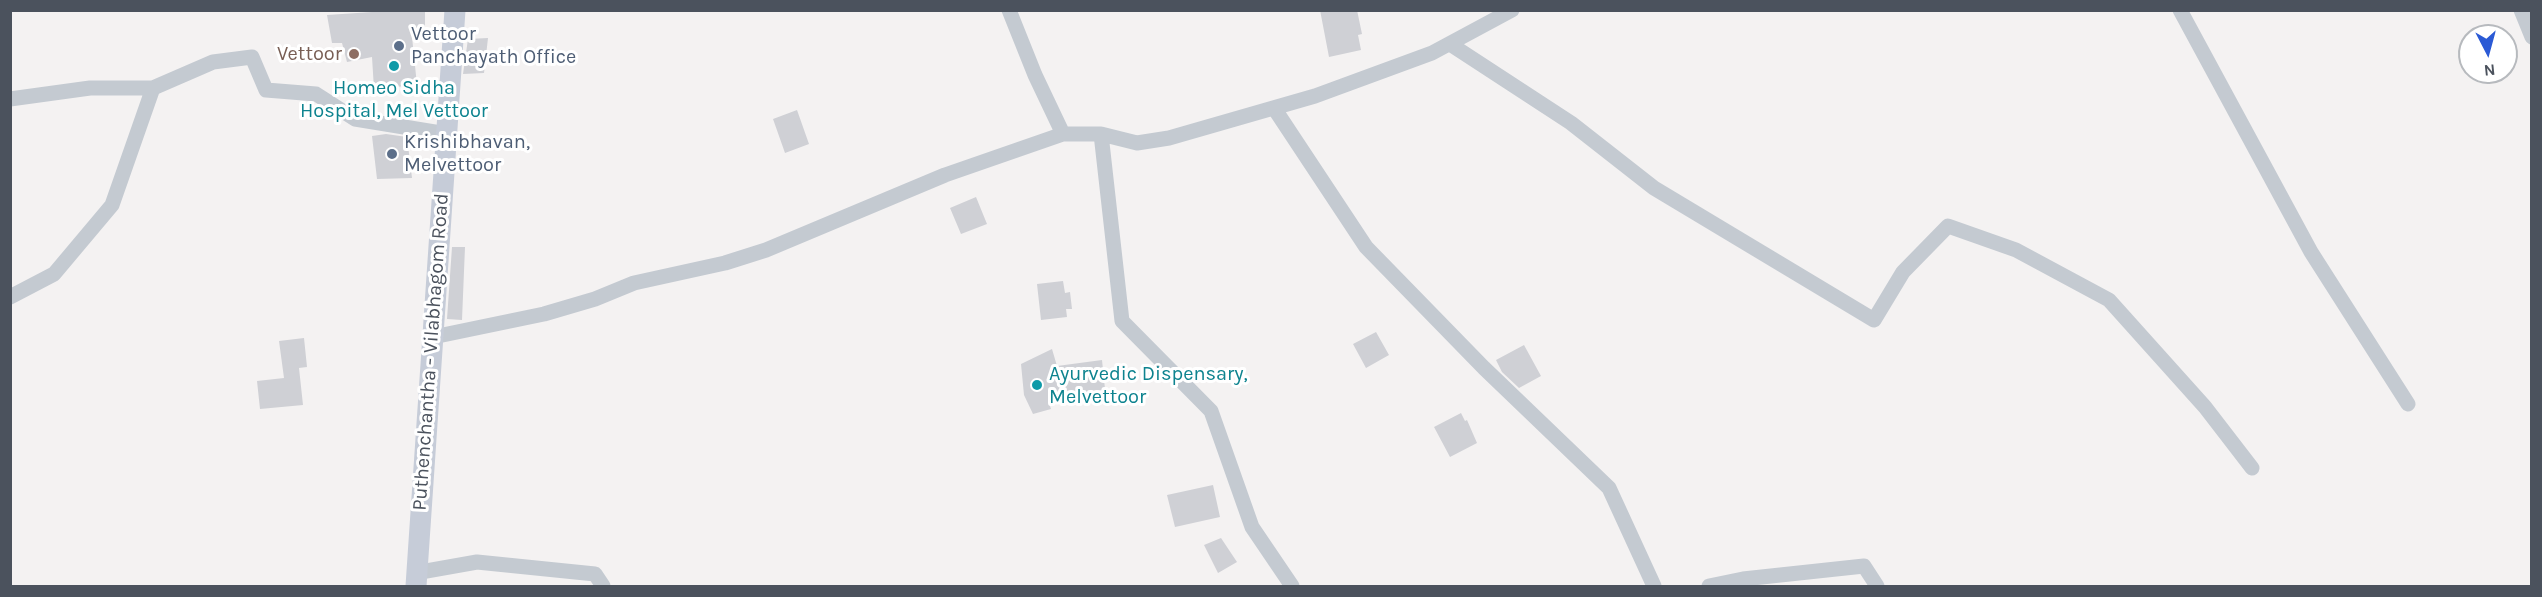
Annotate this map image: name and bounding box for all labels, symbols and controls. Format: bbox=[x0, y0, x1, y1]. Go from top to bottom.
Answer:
place label: Vettoor Panchayath Office bbox=[411, 22, 576, 69]
north arrow bbox=[2458, 24, 2518, 84]
marker: Vettoor Panchayath Office bbox=[392, 39, 406, 53]
place label: Vettoor bbox=[277, 42, 342, 66]
marker: Vettoor bbox=[347, 47, 361, 61]
marker: Homeo Sidha Hospital, Mel Vettoor bbox=[387, 59, 401, 73]
text: N bbox=[2483, 60, 2496, 80]
place label: Homeo Sidha Hospital, Mel Vettoor bbox=[300, 76, 488, 123]
place label: Krishibhavan, Melvettoor bbox=[404, 130, 530, 177]
marker: Krishibhavan, Melvettoor bbox=[385, 147, 399, 161]
street label: Puthenchantha - Vilabhagom Road bbox=[408, 192, 454, 512]
place label: Ayurvedic Dispensary, Melvettoor bbox=[1049, 362, 1248, 409]
marker: Ayurvedic Dispensary, Melvettoor bbox=[1030, 378, 1044, 392]

